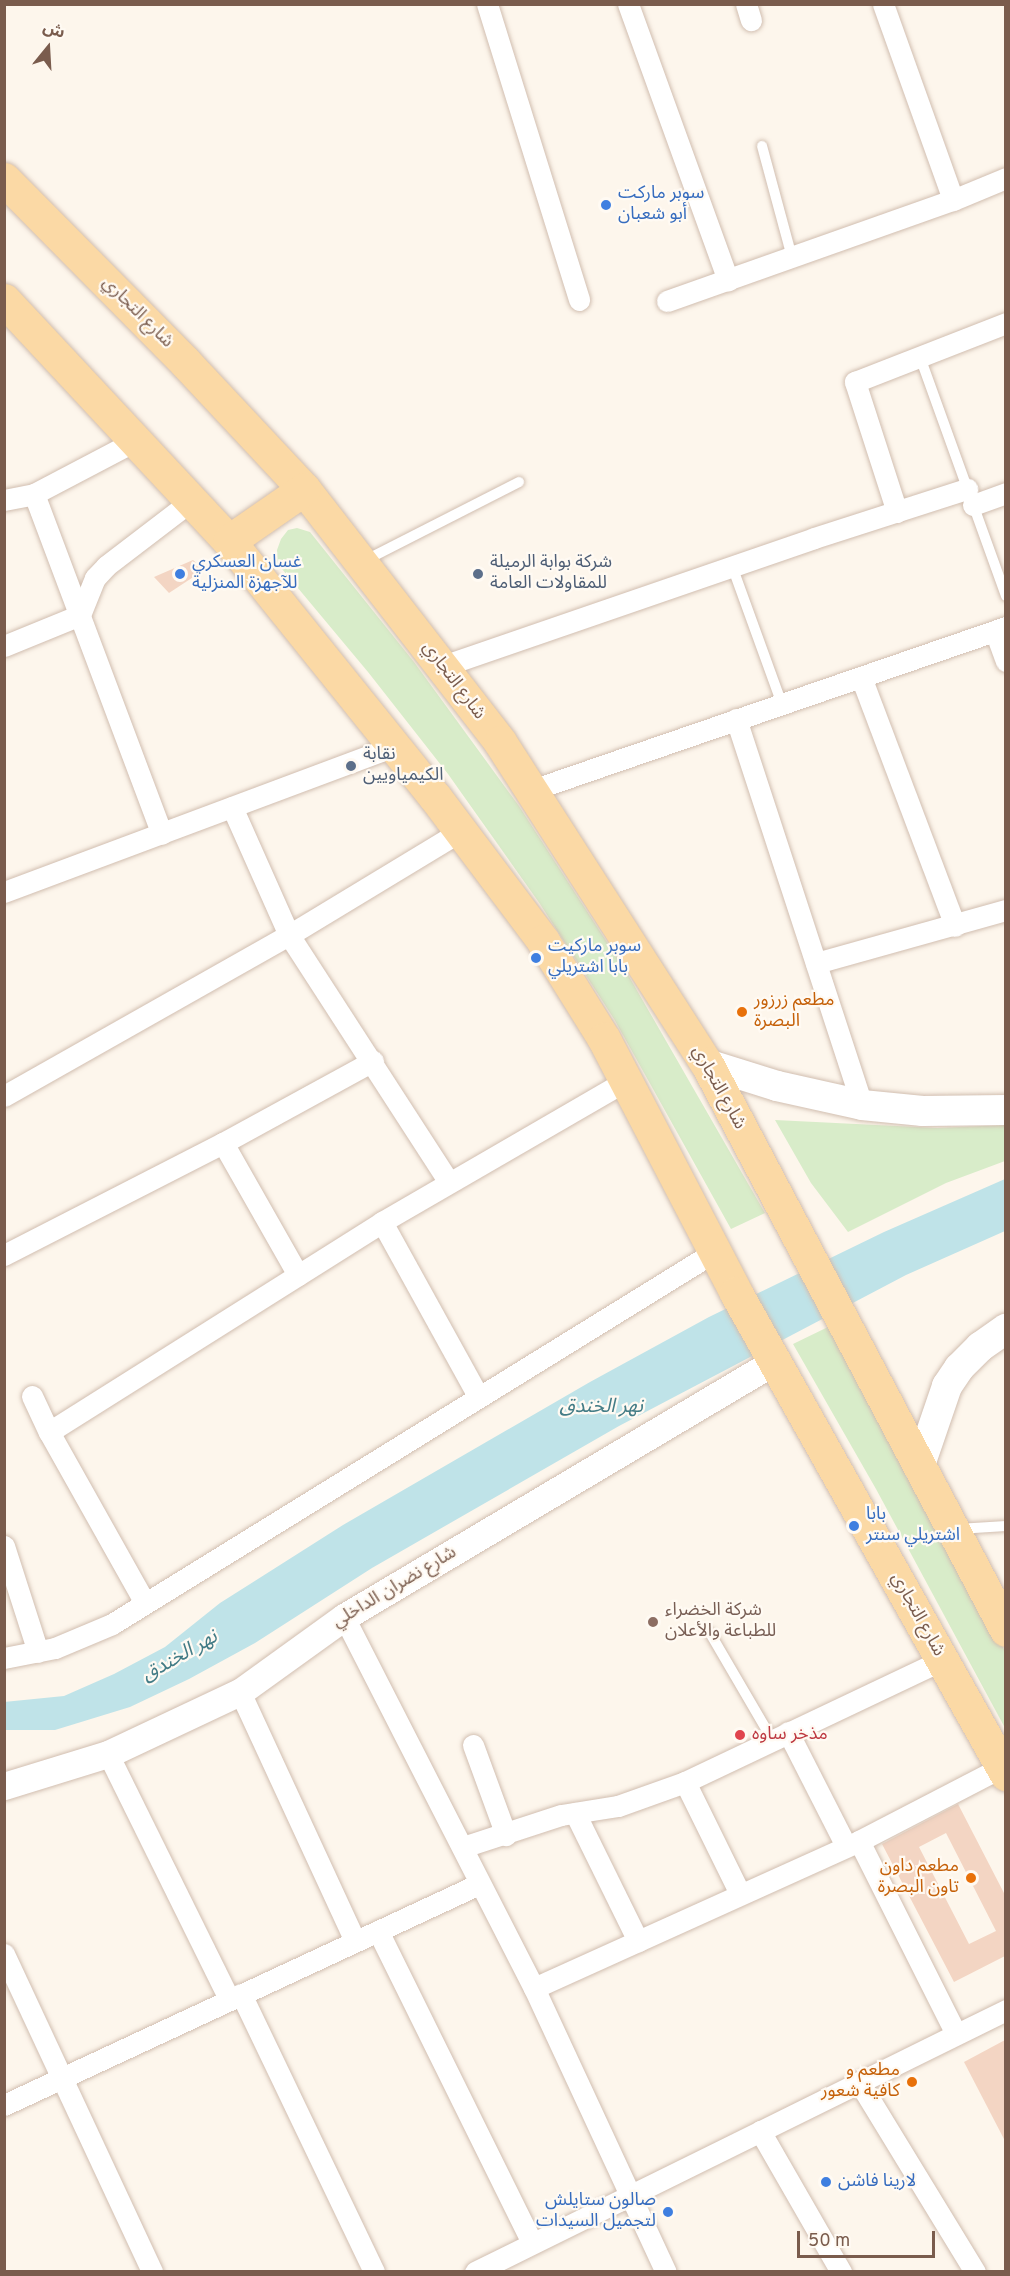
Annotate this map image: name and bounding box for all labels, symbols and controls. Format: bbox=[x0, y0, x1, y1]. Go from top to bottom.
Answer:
north arrow bbox=[18, 18, 78, 78]
text: ش bbox=[40, 18, 67, 44]
place label: سوبر ماركت أبو شعبان bbox=[618, 184, 704, 226]
marker: سوبر ماركت أبو شعبان bbox=[599, 198, 613, 212]
street label: شارع التجاري bbox=[97, 273, 177, 353]
place label: غسان العسكري للآجهزة المنزلية bbox=[192, 553, 302, 596]
place label: شركة بوابة الرميلة للمقاولات العامة bbox=[490, 553, 612, 596]
marker: غسان العسكري للآجهزة المنزلية bbox=[173, 567, 187, 581]
marker: شركة بوابة الرميلة للمقاولات العامة bbox=[471, 567, 485, 581]
street label: شارع التجاري bbox=[417, 638, 489, 724]
place label: نقابة الكيمياويين bbox=[363, 745, 443, 788]
marker: نقابة الكيمياويين bbox=[344, 759, 358, 773]
place label: سوبر ماركيت بابا اشتريلي bbox=[548, 937, 641, 980]
marker: سوبر ماركيت بابا اشتريلي bbox=[529, 951, 543, 965]
place label: مطعم زرزور البصرة bbox=[754, 991, 834, 1034]
marker: مطعم زرزور البصرة bbox=[735, 1005, 749, 1019]
street label: شارع التجاري bbox=[686, 1043, 750, 1133]
water label: نهر الخندق bbox=[559, 1395, 643, 1419]
place label: بابا اشتريلي سنتر bbox=[866, 1505, 960, 1547]
marker: بابا اشتريلي سنتر bbox=[847, 1519, 861, 1533]
street label: شارع نضران الداخلي bbox=[329, 1542, 461, 1634]
street label: شارع التجاري bbox=[885, 1570, 949, 1660]
place label: شركة الخضراء للطباعة والأعلان bbox=[665, 1601, 776, 1644]
marker: شركة الخضراء للطباعة والأعلان bbox=[646, 1615, 660, 1629]
water label: نهر الخندق bbox=[138, 1626, 222, 1688]
place label: مذخر ساوه bbox=[752, 1724, 828, 1746]
marker: مذخر ساوه bbox=[733, 1728, 747, 1742]
place label: مطعم داون تاون البصرة bbox=[878, 1857, 959, 1900]
marker: مطعم داون تاون البصرة bbox=[964, 1871, 978, 1885]
place label: مطعم و كافية شعور bbox=[821, 2061, 900, 2104]
marker: مطعم و كافية شعور bbox=[905, 2075, 919, 2089]
place label: لارينا فاشن bbox=[838, 2171, 916, 2193]
marker: لارينا فاشن bbox=[819, 2175, 833, 2189]
place label: صالون ستايلش لتجميل السيدات bbox=[536, 2191, 656, 2234]
marker: صالون ستايلش لتجميل السيدات bbox=[661, 2205, 675, 2219]
scale bar bbox=[800, 2219, 938, 2257]
text: 50 m bbox=[808, 2230, 850, 2253]

